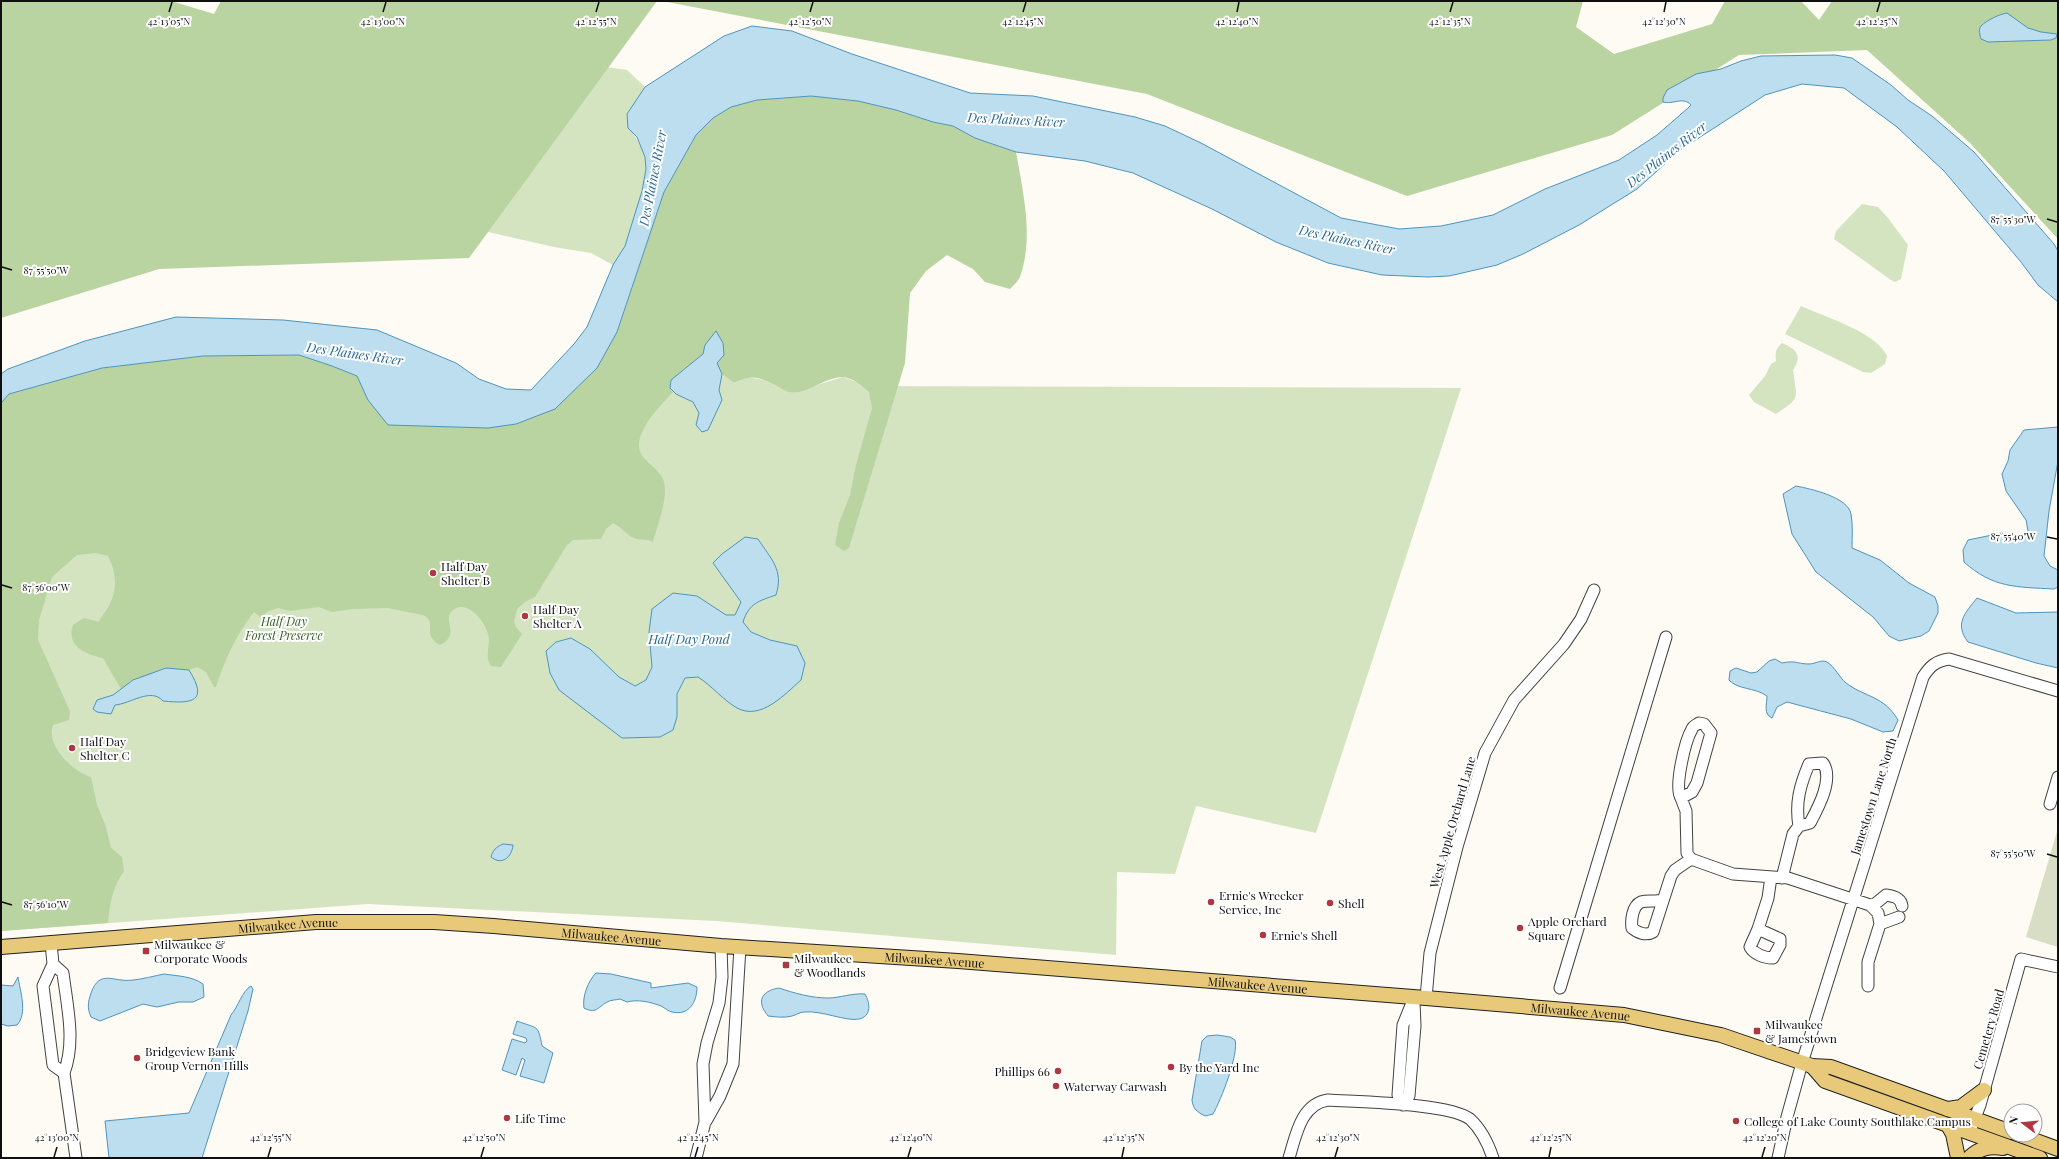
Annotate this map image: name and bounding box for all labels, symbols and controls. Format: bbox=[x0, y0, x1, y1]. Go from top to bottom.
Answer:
text: 42°13'05"N bbox=[148, 14, 190, 28]
text: 42°13'00"N bbox=[361, 14, 405, 28]
text: 42°12'55"N bbox=[575, 14, 617, 28]
text: 42°12'50"N bbox=[788, 14, 832, 28]
text: 42°12'45"N bbox=[1002, 14, 1044, 28]
text: 42°12'40"N bbox=[1215, 14, 1259, 28]
text: 42°12'35"N bbox=[1429, 14, 1471, 28]
text: 42°12'30"N bbox=[1642, 14, 1686, 28]
text: 42°12'25"N bbox=[1856, 14, 1898, 28]
water label: Des Plaines River bbox=[966, 108, 1065, 130]
water label: Des Plaines River bbox=[1622, 117, 1710, 191]
water label: Des Plaines River bbox=[634, 128, 670, 228]
text: 87°55'30"W bbox=[1990, 212, 2037, 226]
water label: Des Plaines River bbox=[1297, 220, 1397, 258]
text: 87°55'50"W bbox=[24, 263, 69, 277]
water label: Des Plaines River bbox=[305, 338, 405, 368]
text: 87°55'40"W bbox=[1991, 529, 2036, 543]
place label: Half Day Shelter B bbox=[441, 558, 490, 588]
marker: Half Day Shelter B bbox=[428, 568, 438, 578]
text: 87°56'00"W bbox=[22, 580, 71, 594]
place label: Half Day Shelter A bbox=[533, 601, 582, 631]
marker: Half Day Shelter A bbox=[520, 611, 530, 621]
park label: Half Day Forest Preserve bbox=[244, 613, 323, 643]
water label: Half Day Pond bbox=[647, 630, 731, 647]
place label: Half Day Shelter C bbox=[80, 733, 130, 763]
street label: Jamestown Lane North bbox=[1846, 735, 1900, 858]
marker: Half Day Shelter C bbox=[67, 743, 77, 753]
street label: West Apple Orchard Lane bbox=[1425, 754, 1478, 891]
text: 87°55'50"W bbox=[1991, 846, 2036, 860]
place label: Ernie's Wrecker Service, Inc bbox=[1219, 887, 1304, 917]
place label: Shell bbox=[1338, 895, 1365, 911]
text: 87°56'10"W bbox=[23, 897, 70, 911]
marker: Ernie's Wrecker Service, Inc bbox=[1206, 897, 1216, 907]
marker: Shell bbox=[1325, 898, 1335, 908]
place label: Apple Orchard Square bbox=[1527, 913, 1607, 943]
street label: Milwaukee Avenue bbox=[238, 914, 338, 936]
marker: Apple Orchard Square bbox=[1515, 923, 1525, 933]
street label: Milwaukee Avenue bbox=[561, 924, 662, 949]
place label: Ernie's Shell bbox=[1271, 927, 1338, 943]
marker: Ernie's Shell bbox=[1258, 930, 1268, 940]
place label: Milwaukee & Corporate Woods bbox=[154, 936, 247, 966]
marker: Milwaukee & Corporate Woods bbox=[141, 946, 151, 956]
street label: Milwaukee Avenue bbox=[884, 948, 985, 971]
place label: Milwaukee & Woodlands bbox=[794, 950, 866, 980]
marker: Milwaukee & Woodlands bbox=[781, 960, 791, 970]
street label: Milwaukee Avenue bbox=[1207, 973, 1308, 997]
street label: Cemetery Road bbox=[1969, 987, 2007, 1071]
street label: Milwaukee Avenue bbox=[1530, 999, 1632, 1024]
place label: Milwaukee & Jamestown bbox=[1765, 1016, 1837, 1046]
marker: Milwaukee & Jamestown bbox=[1752, 1026, 1762, 1036]
place label: Bridgeview Bank Group Vernon Hills bbox=[145, 1043, 249, 1073]
marker: Bridgeview Bank Group Vernon Hills bbox=[132, 1053, 142, 1063]
place label: By the Yard Inc bbox=[1179, 1059, 1259, 1075]
marker: By the Yard Inc bbox=[1166, 1062, 1176, 1072]
place label: Phillips 66 bbox=[994, 1063, 1050, 1079]
marker: Phillips 66 bbox=[1053, 1066, 1063, 1076]
place label: Waterway Carwash bbox=[1063, 1078, 1167, 1094]
marker: Waterway Carwash bbox=[1051, 1081, 1061, 1091]
north arrow bbox=[2003, 1103, 2043, 1143]
place label: Life Time bbox=[515, 1110, 566, 1126]
marker: Life Time bbox=[502, 1113, 512, 1123]
place label: College of Lake County Southlake Campus bbox=[1744, 1113, 1971, 1129]
text: N bbox=[2005, 1114, 2021, 1126]
marker: College of Lake County Southlake Campus bbox=[1731, 1116, 1741, 1126]
text: 42°13'00"N bbox=[35, 1130, 79, 1144]
text: 42°12'55"N bbox=[250, 1130, 292, 1144]
text: 42°12'50"N bbox=[462, 1130, 506, 1144]
text: 42°12'45"N bbox=[677, 1130, 719, 1144]
text: 42°12'40"N bbox=[889, 1130, 933, 1144]
text: 42°12'35"N bbox=[1103, 1130, 1145, 1144]
text: 42°12'30"N bbox=[1316, 1130, 1360, 1144]
text: 42°12'25"N bbox=[1530, 1130, 1572, 1144]
text: 42°12'20"N bbox=[1743, 1130, 1787, 1144]

